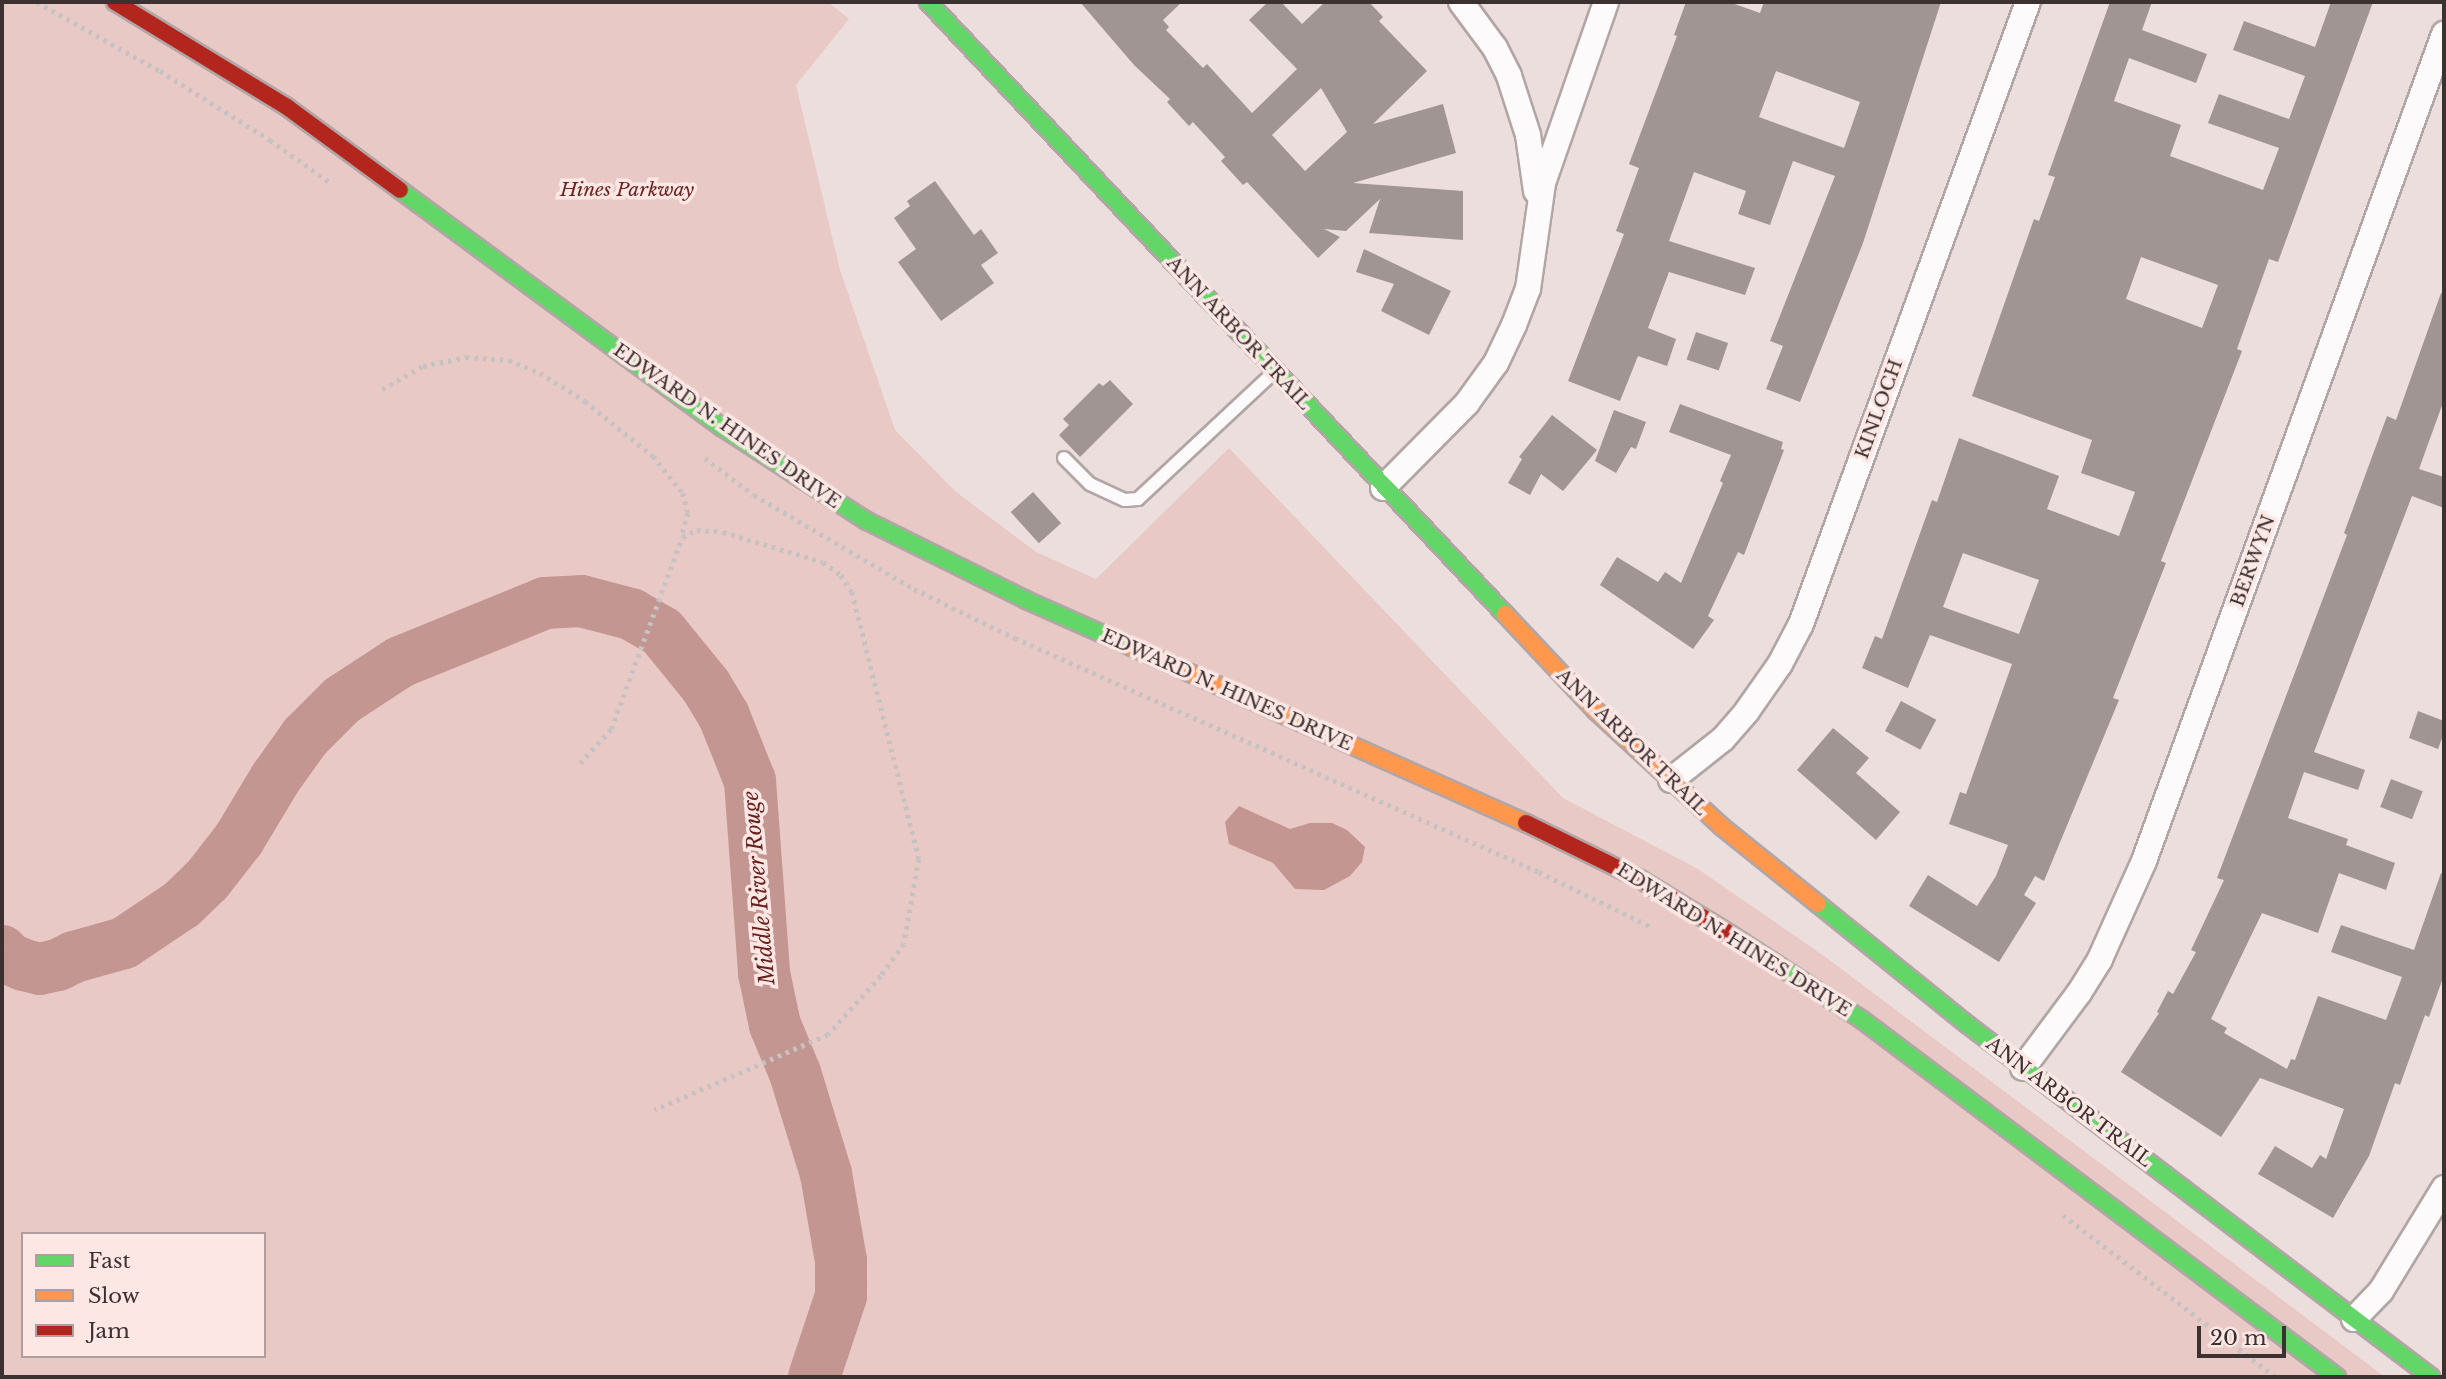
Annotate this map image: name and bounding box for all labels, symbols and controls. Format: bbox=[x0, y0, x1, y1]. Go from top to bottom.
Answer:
park label: Hines Parkway bbox=[560, 179, 694, 201]
street label: ANN ARBOR TRAIL bbox=[1161, 251, 1317, 415]
street label: EDWARD N. HINES DRIVE bbox=[609, 339, 845, 513]
street label: KINLOCH bbox=[1850, 356, 1908, 462]
street label: BERWYN bbox=[2226, 512, 2280, 610]
street label: EDWARD N. HINES DRIVE bbox=[1098, 624, 1356, 756]
street label: ANN ARBOR TRAIL bbox=[1551, 663, 1713, 821]
water label: Middle River Rouge bbox=[738, 790, 780, 986]
street label: EDWARD N. HINES DRIVE bbox=[1613, 858, 1855, 1022]
street label: ANN ARBOR TRAIL bbox=[1981, 1032, 2157, 1172]
legend bbox=[21, 1232, 266, 1358]
text: Fast bbox=[88, 1248, 130, 1274]
text: Slow bbox=[88, 1283, 140, 1309]
scale bar bbox=[2201, 1312, 2290, 1356]
text: Jam bbox=[88, 1318, 130, 1344]
text: 20 m bbox=[2210, 1325, 2267, 1351]

